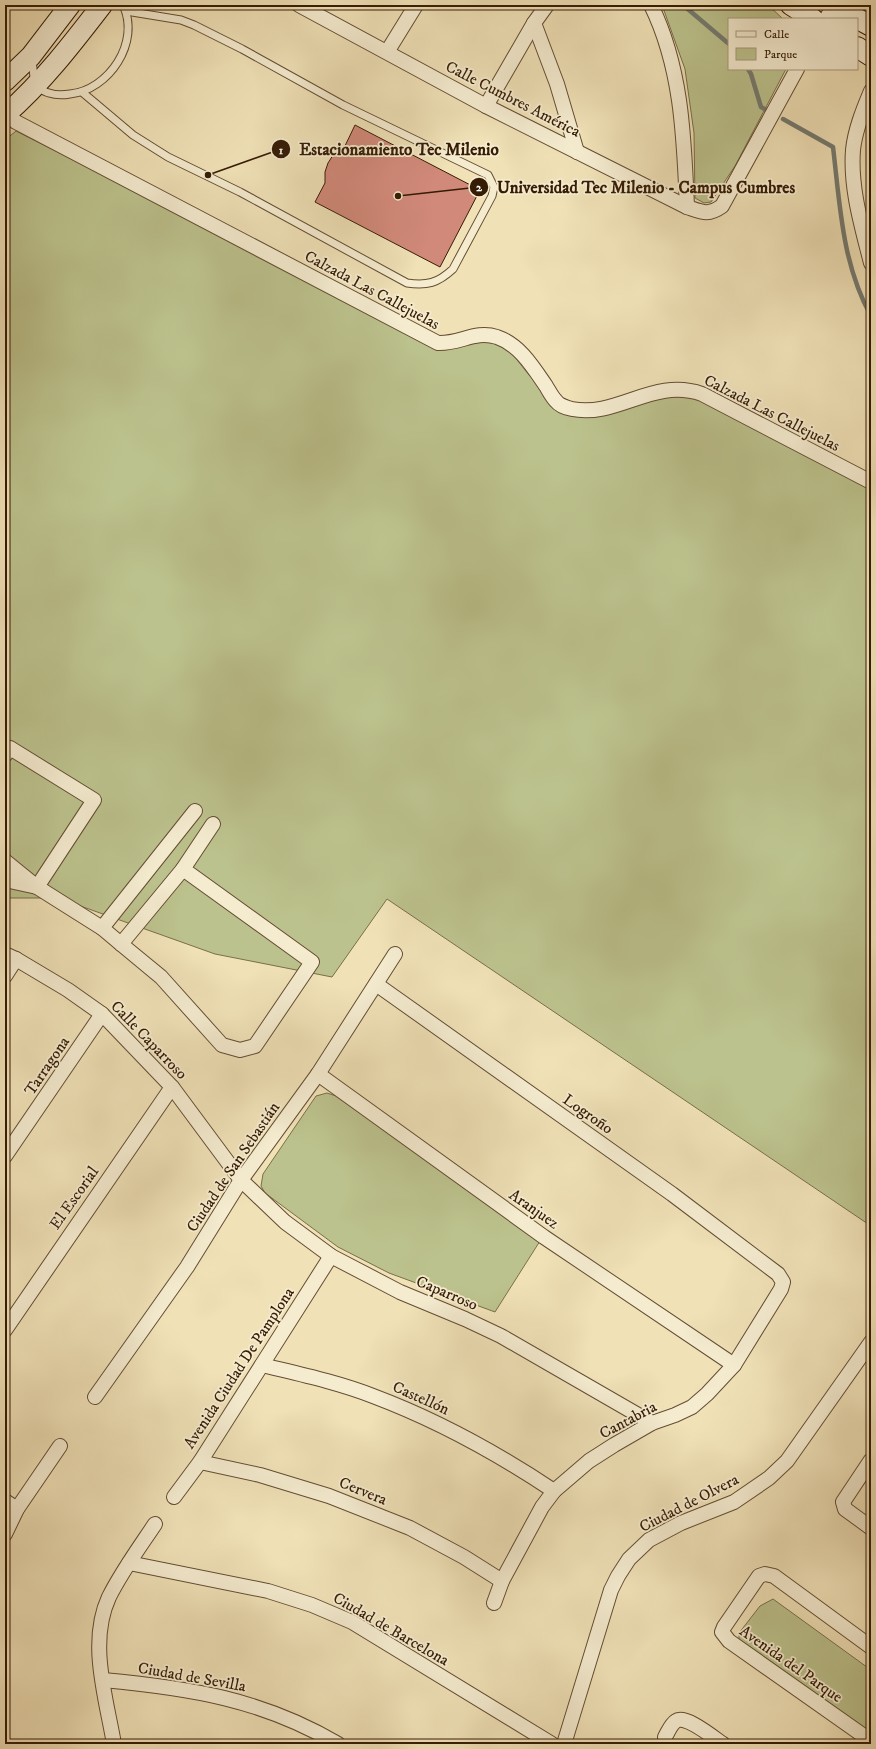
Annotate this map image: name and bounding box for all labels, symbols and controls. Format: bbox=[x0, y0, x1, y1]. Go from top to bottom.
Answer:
legend bbox=[728, 18, 858, 70]
text: Calle bbox=[764, 27, 789, 42]
text: Parque bbox=[764, 47, 797, 62]
street label: Calle Cumbres América bbox=[442, 56, 584, 142]
callout: Estacionamiento Tec Milenio bbox=[271, 135, 507, 164]
text: Estacionamiento Tec Milenio bbox=[299, 139, 499, 161]
text: 1 bbox=[279, 143, 284, 158]
callout: Universidad Tec Milenio - Campus Cumbres bbox=[469, 172, 803, 201]
text: Universidad Tec Milenio - Campus Cumbres bbox=[497, 177, 795, 199]
text: 2 bbox=[476, 180, 483, 195]
street label: Calzada Las Callejuelas bbox=[301, 246, 443, 334]
street label: Calzada Las Callejuelas bbox=[701, 370, 843, 456]
street label: Calle Caparroso bbox=[106, 996, 192, 1084]
street label: Tarragona bbox=[20, 1033, 74, 1099]
street label: Logroño bbox=[559, 1089, 617, 1139]
street label: Ciudad de San Sebastián bbox=[182, 1098, 284, 1236]
street label: El Escorial bbox=[45, 1162, 103, 1233]
street label: Aranjuez bbox=[505, 1185, 563, 1233]
street label: Caparroso bbox=[413, 1271, 481, 1315]
street label: Avenida Ciudad De Pamplona bbox=[179, 1283, 299, 1452]
street label: Castellón bbox=[389, 1377, 453, 1420]
street label: Cantabria bbox=[596, 1397, 660, 1443]
street label: Ciudad de Olvera bbox=[636, 1469, 742, 1537]
street label: Cervera bbox=[336, 1472, 390, 1510]
street label: Ciudad de Barcelona bbox=[329, 1588, 453, 1670]
street label: Avenida del Parque bbox=[736, 1621, 847, 1707]
street label: Ciudad de Sevilla bbox=[136, 1658, 248, 1696]

